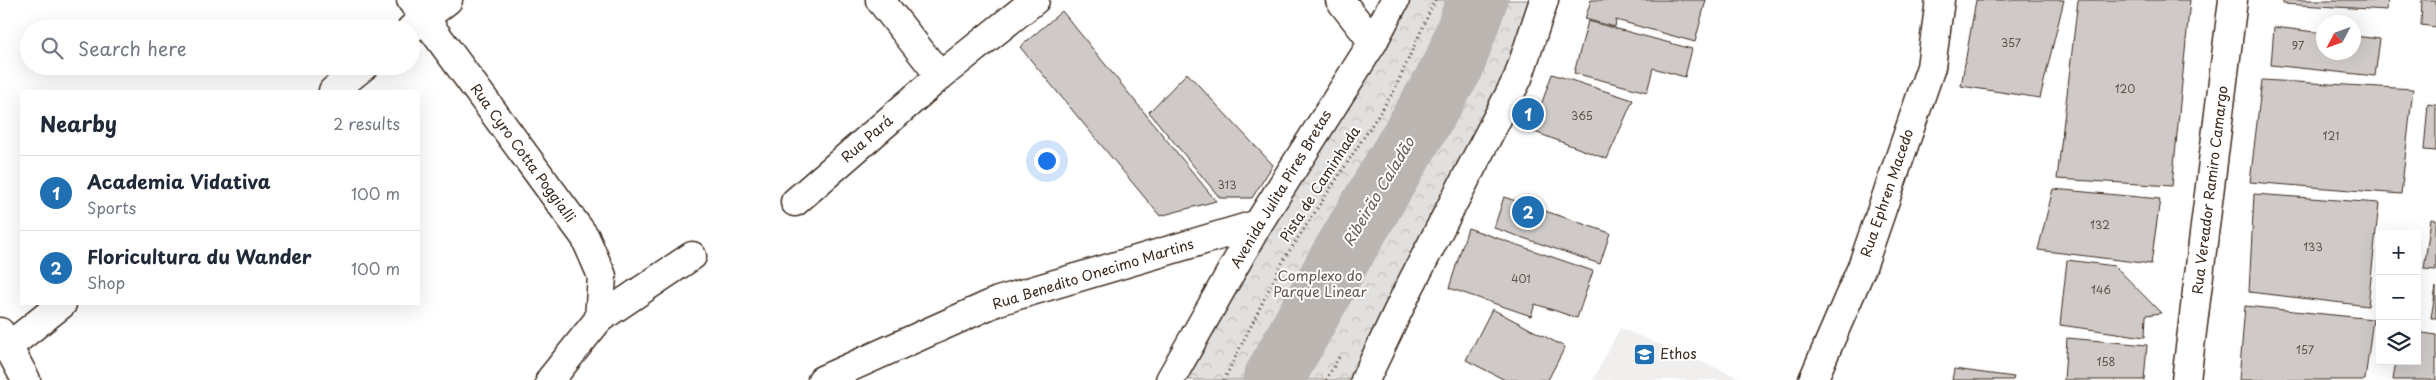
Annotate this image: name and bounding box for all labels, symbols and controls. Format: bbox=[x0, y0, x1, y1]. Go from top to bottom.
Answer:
north arrow bbox=[2316, 15, 2361, 60]
search box bbox=[20, 20, 420, 75]
icon: search bbox=[38, 34, 66, 62]
text: Search here bbox=[78, 34, 187, 62]
house number: 357 bbox=[2001, 34, 2021, 51]
house number: 97 bbox=[2292, 37, 2304, 54]
street label: Rua Cyro Cotta Poggialli bbox=[466, 79, 581, 226]
house number: 120 bbox=[2115, 80, 2135, 97]
street label: Rua Vereador Ramiro Camargo bbox=[2186, 84, 2233, 295]
pin: 1 bbox=[1512, 95, 1544, 133]
street label: Avenida Julita Pires Bretas bbox=[1225, 106, 1336, 272]
text: Nearby bbox=[40, 107, 117, 139]
house number: 365 bbox=[1571, 107, 1593, 124]
street label: Rua Pará bbox=[836, 110, 897, 167]
text: 2 results bbox=[333, 111, 400, 135]
street label: Pista de Caminhada bbox=[1274, 122, 1365, 246]
street label: Rua Ephren Macedo bbox=[1855, 126, 1918, 260]
house number: 121 bbox=[2323, 127, 2339, 144]
water label: Ribeirão Caladão bbox=[1336, 132, 1420, 250]
your location bbox=[1034, 148, 1060, 174]
text: Academia Vidativa bbox=[87, 167, 271, 195]
house number: 313 bbox=[1217, 176, 1237, 193]
text: 1 bbox=[52, 181, 60, 205]
text: 100 m bbox=[351, 181, 400, 205]
pin: 2 bbox=[1512, 193, 1544, 231]
text: Sports bbox=[87, 195, 136, 219]
house number: 132 bbox=[2090, 216, 2110, 233]
map controls bbox=[2376, 230, 2421, 365]
button: + bbox=[2376, 230, 2421, 275]
street label: Rua Benedito Onecimo Martins bbox=[990, 233, 1196, 314]
house number: 133 bbox=[2303, 238, 2323, 255]
text: Floricultura du Wander bbox=[87, 242, 312, 270]
text: 2 bbox=[50, 256, 62, 280]
text: 100 m bbox=[351, 256, 400, 280]
park label: Complexo do Parque Linear bbox=[1273, 265, 1367, 302]
text: Shop bbox=[87, 270, 125, 294]
house number: 401 bbox=[1511, 270, 1531, 287]
button: − bbox=[2376, 275, 2421, 320]
house number: 146 bbox=[2091, 281, 2111, 298]
button: layers bbox=[2376, 320, 2421, 365]
house number: 157 bbox=[2296, 341, 2314, 358]
school or university icon: Ethos bbox=[1632, 342, 1656, 366]
place label: Ethos bbox=[1660, 343, 1697, 364]
house number: 158 bbox=[2097, 353, 2116, 370]

